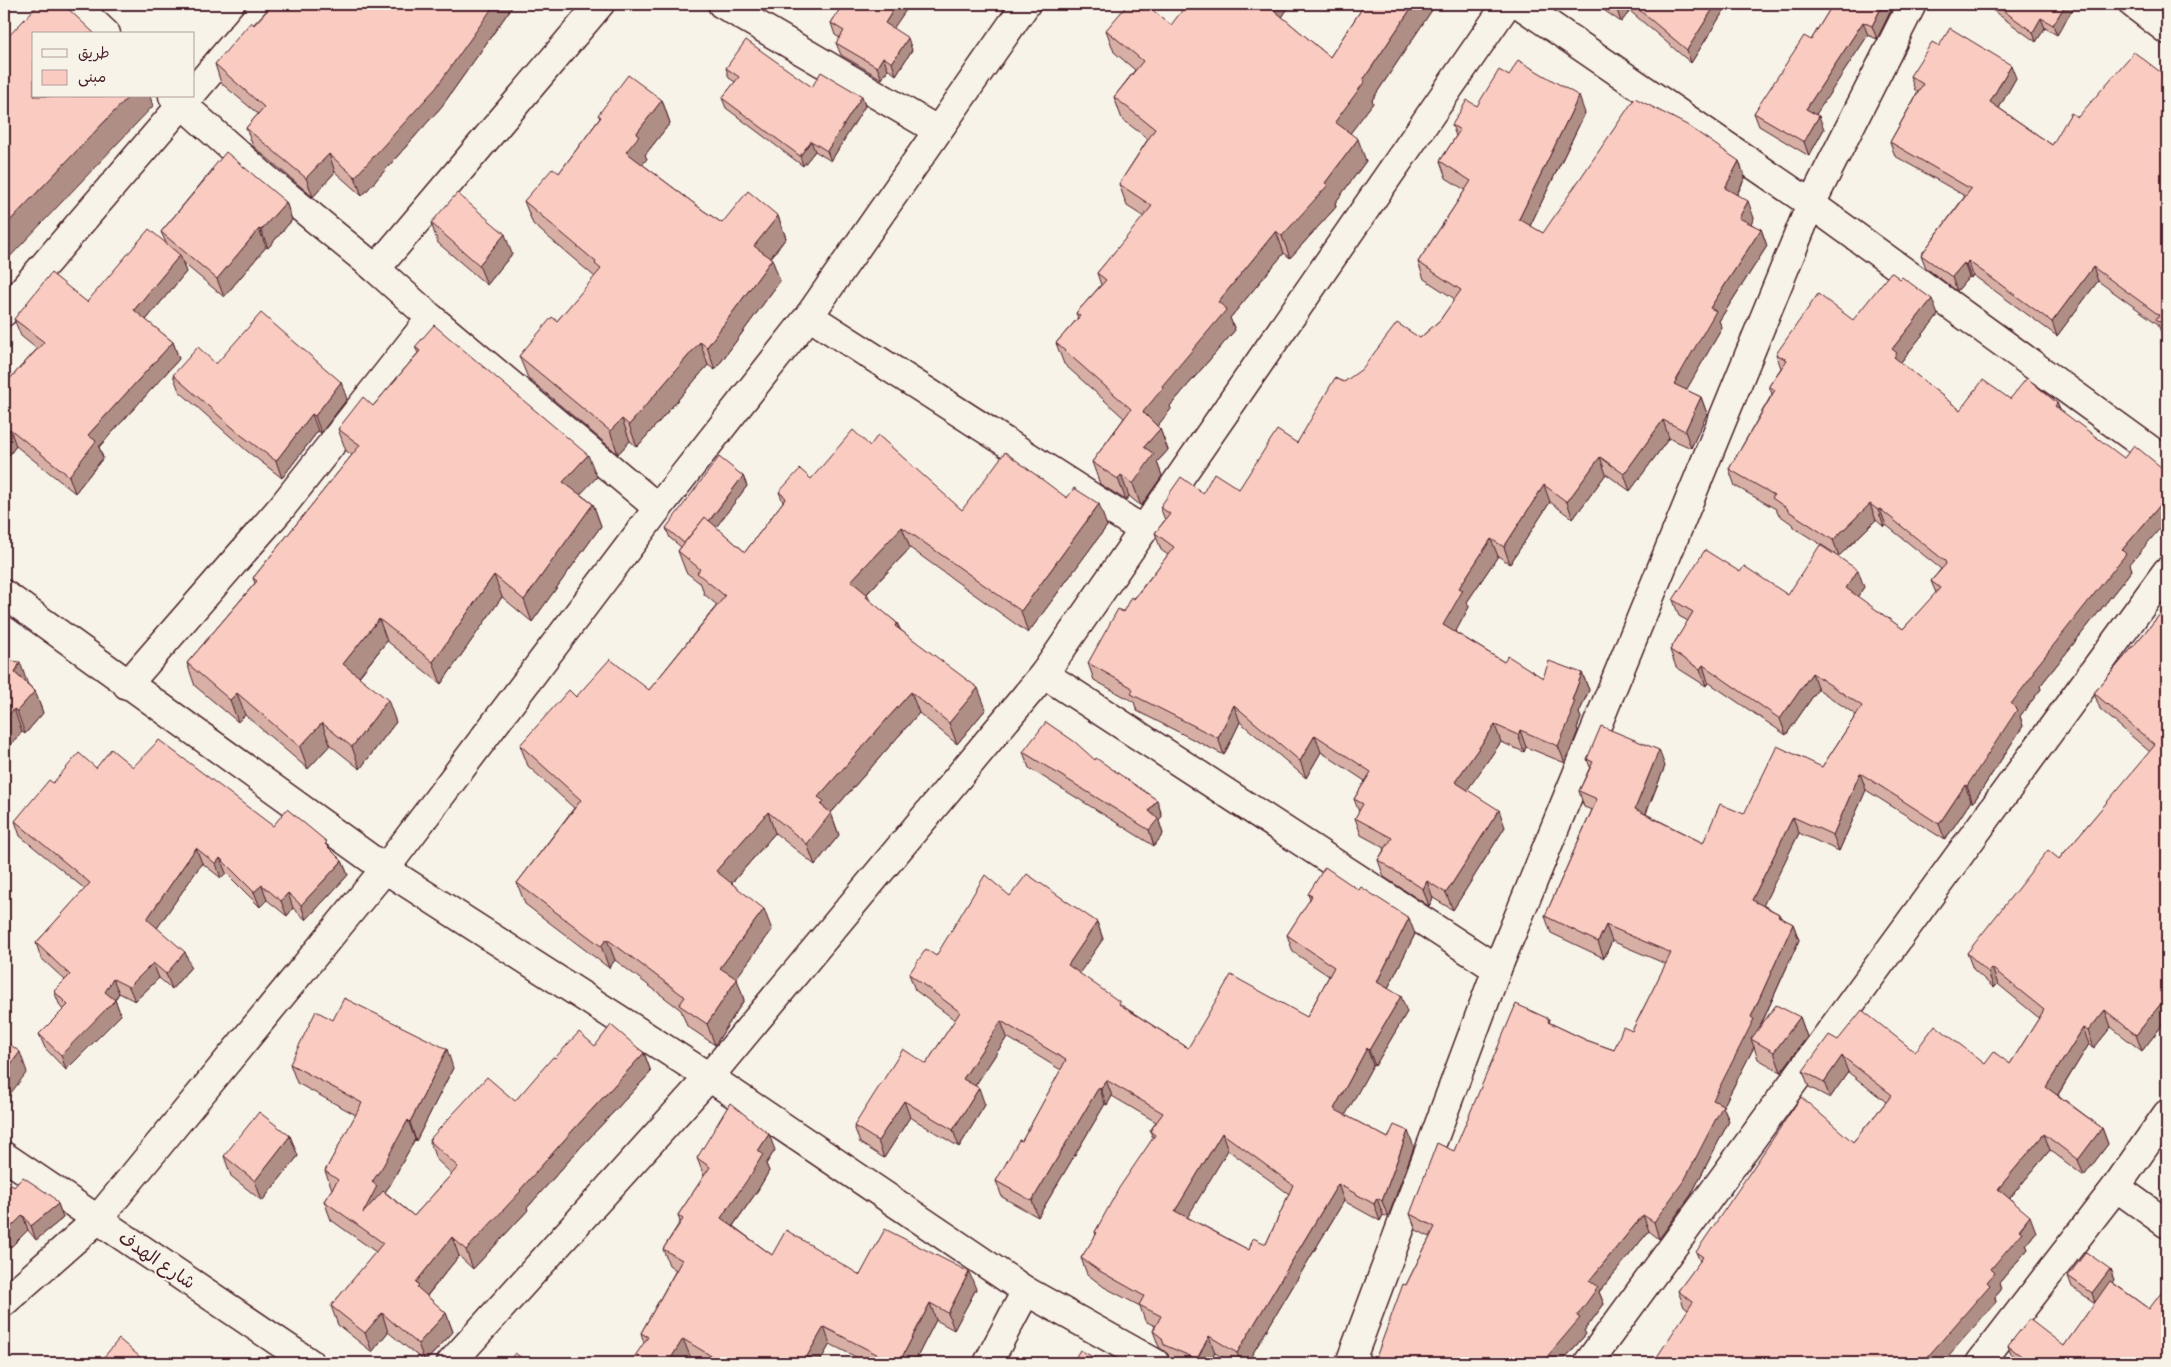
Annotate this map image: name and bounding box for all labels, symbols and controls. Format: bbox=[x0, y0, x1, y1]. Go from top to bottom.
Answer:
legend bbox=[32, 32, 195, 98]
text: طريق bbox=[78, 44, 110, 66]
text: مبنى bbox=[78, 68, 106, 90]
street label: شارع الهدف bbox=[112, 1227, 199, 1297]

